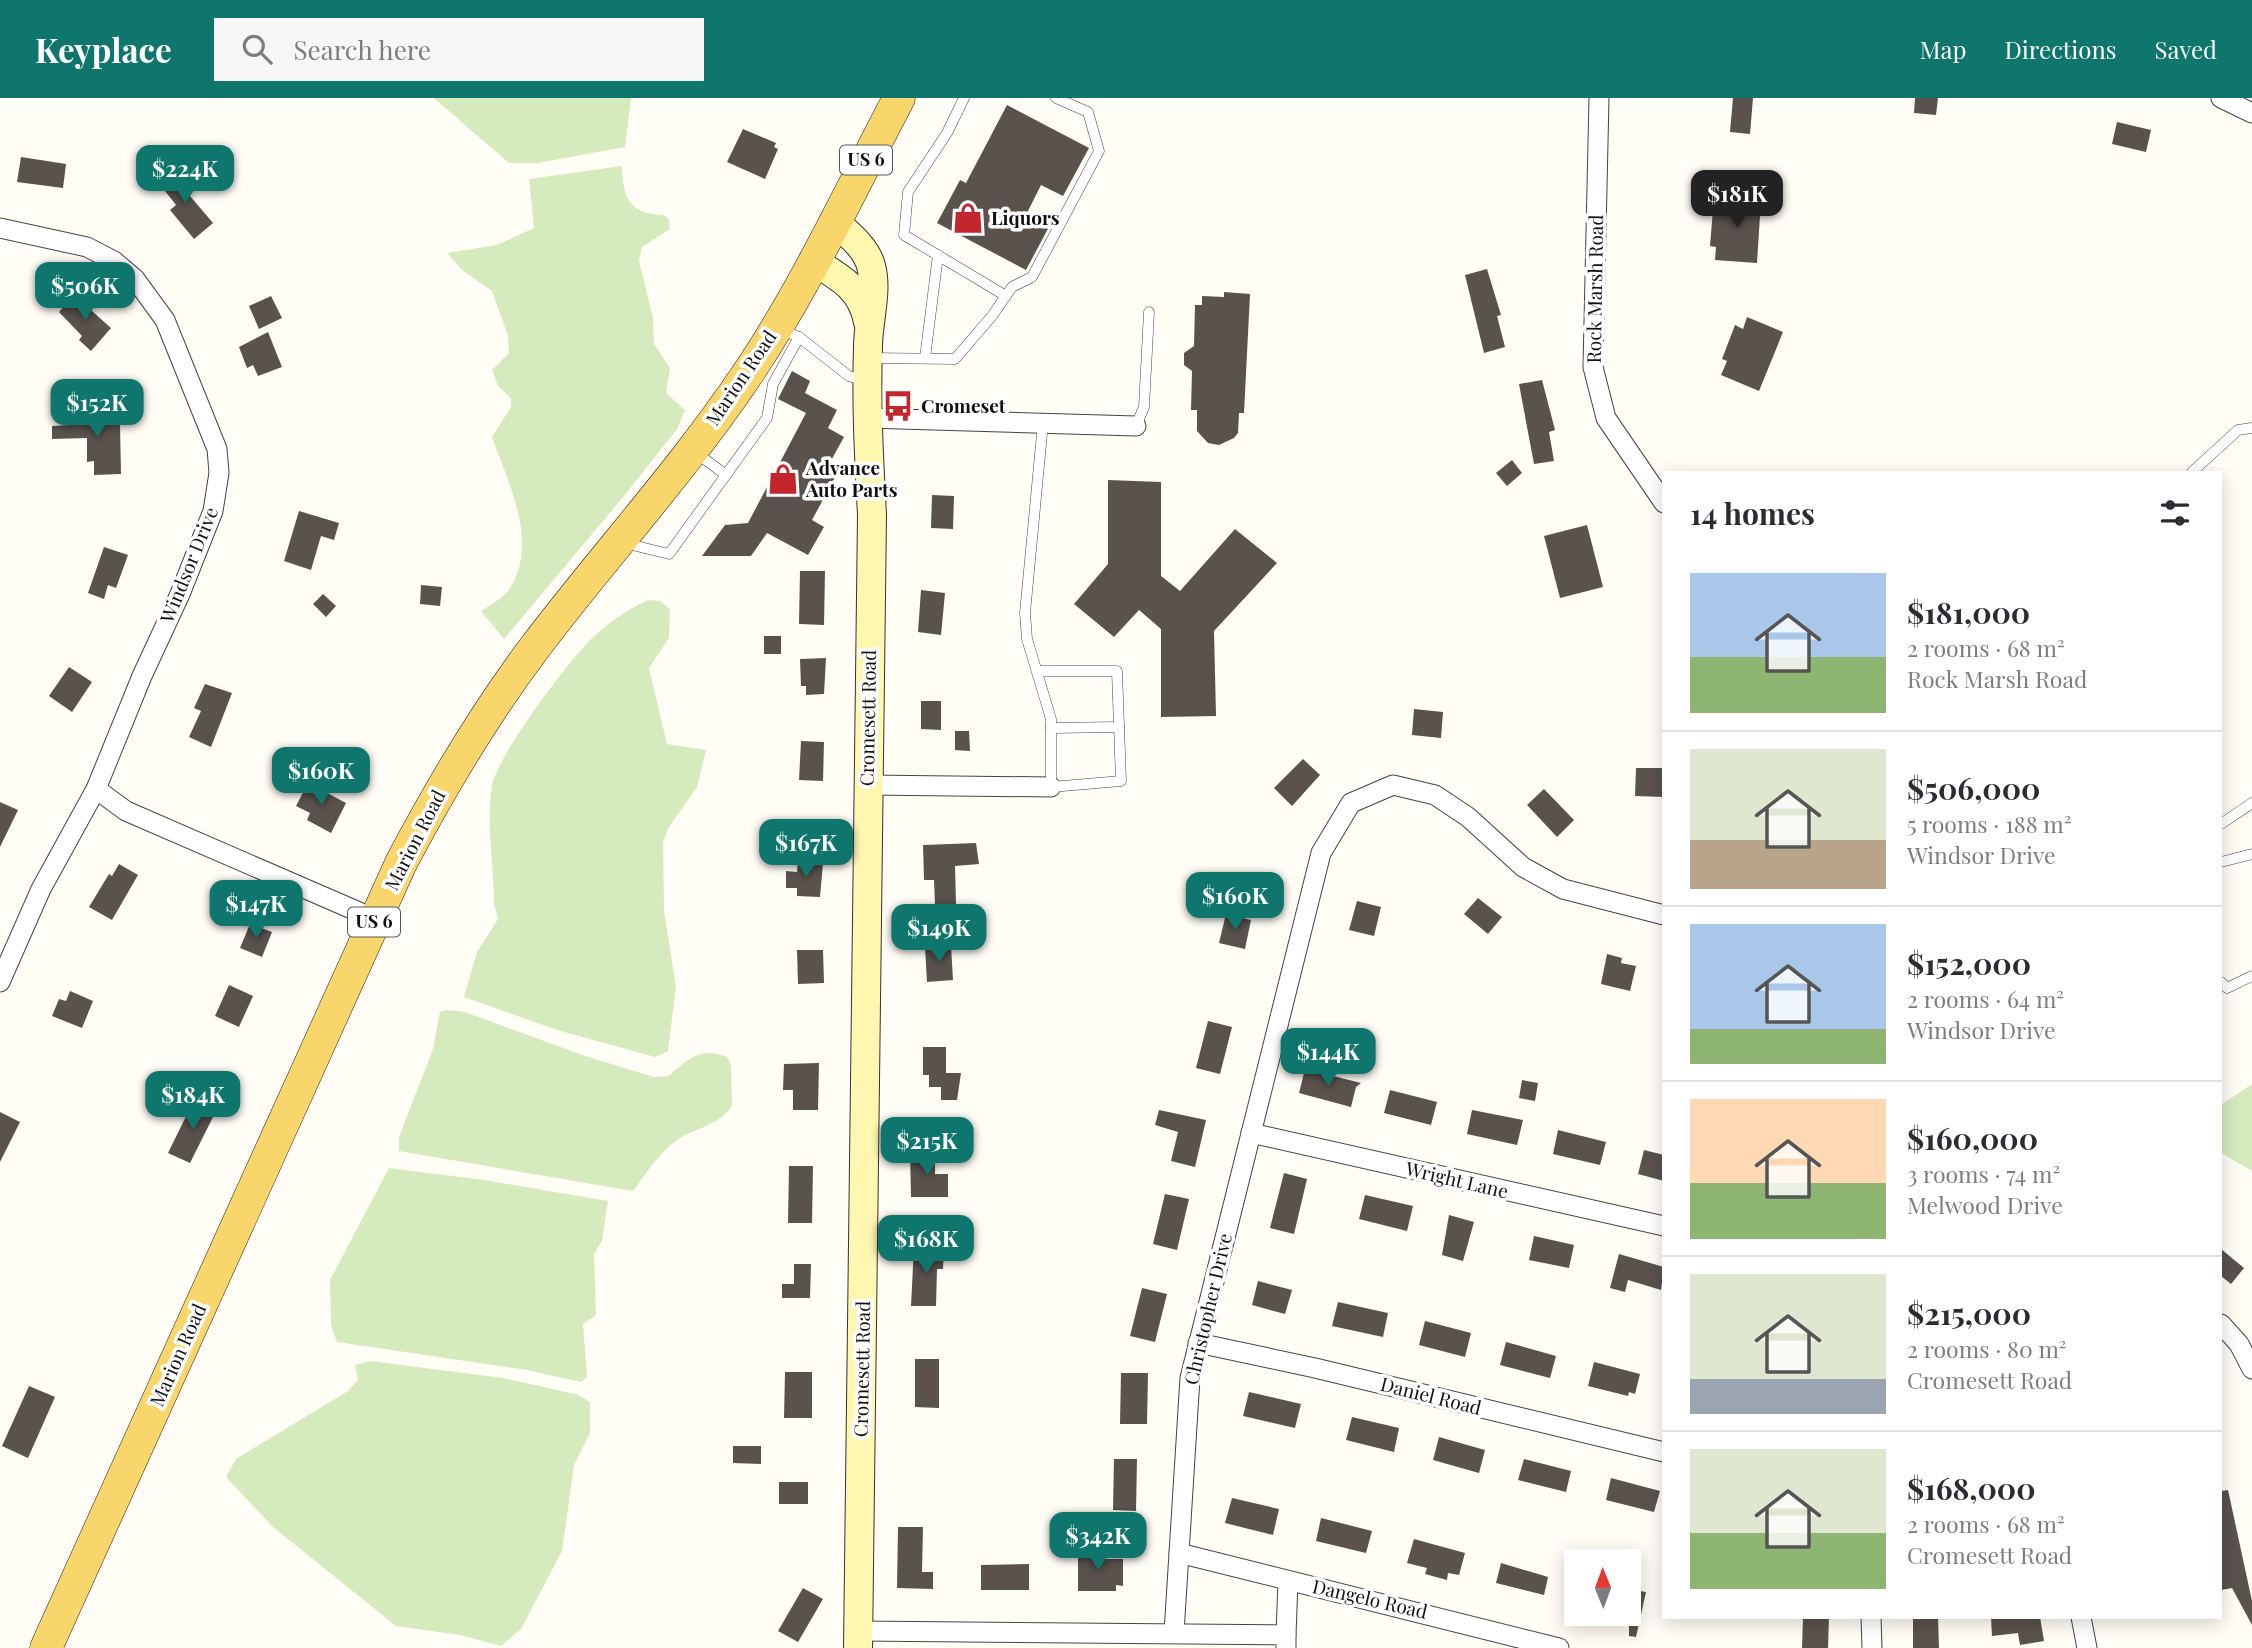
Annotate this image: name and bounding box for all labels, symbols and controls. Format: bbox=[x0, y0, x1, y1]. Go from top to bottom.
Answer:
search box bbox=[214, 18, 704, 81]
text: Keyplace bbox=[35, 27, 172, 71]
icon: search bbox=[238, 30, 276, 68]
text: Search here bbox=[294, 32, 431, 67]
text: Map bbox=[1920, 33, 1966, 65]
text: Directions bbox=[2004, 33, 2117, 65]
text: Saved bbox=[2155, 33, 2217, 65]
pin: $224K bbox=[136, 146, 234, 205]
road number: US 6 bbox=[840, 146, 892, 174]
text: $224K bbox=[152, 152, 218, 183]
pin: $181K bbox=[1688, 170, 1786, 230]
text: $181K bbox=[1707, 177, 1767, 208]
shop icon: Liquors bbox=[951, 201, 985, 235]
place label: Liquors bbox=[991, 204, 1060, 230]
street label: Rock Marsh Road bbox=[1580, 214, 1608, 364]
pin: $506K bbox=[36, 262, 134, 322]
text: $506K bbox=[51, 269, 119, 300]
street label: Marion Road bbox=[699, 325, 782, 430]
pin: $152K bbox=[48, 380, 146, 439]
text: $152K bbox=[67, 386, 127, 417]
bus stop icon: Cromeset bbox=[881, 389, 915, 423]
place label: Cromeset bbox=[921, 392, 1006, 418]
place label: Advance Auto Parts bbox=[805, 454, 898, 502]
shop icon: Advance Auto Parts bbox=[766, 462, 800, 496]
text: 14 homes bbox=[1690, 493, 1815, 533]
icon: filters bbox=[2156, 494, 2194, 532]
street label: Windsor Drive bbox=[153, 503, 223, 627]
text: $181,000 bbox=[1907, 592, 2030, 632]
icon: home bbox=[1746, 601, 1830, 685]
text: 2 rooms · 68 m² bbox=[1907, 632, 2065, 663]
street label: Cromesett Road bbox=[853, 650, 881, 786]
text: Rock Marsh Road bbox=[1907, 663, 2087, 694]
pin: $160K bbox=[272, 748, 370, 807]
text: $160K bbox=[288, 754, 354, 785]
text: $506,000 bbox=[1907, 768, 2040, 808]
icon: home bbox=[1746, 777, 1830, 861]
street label: Marion Road bbox=[378, 785, 451, 894]
text: 5 rooms · 188 m² bbox=[1907, 808, 2072, 839]
pin: $167K bbox=[757, 820, 855, 879]
text: $167K bbox=[775, 826, 837, 857]
text: Windsor Drive bbox=[1907, 839, 2056, 870]
pin: $160K bbox=[1186, 872, 1284, 932]
text: $160K bbox=[1202, 879, 1268, 910]
pin: $147K bbox=[207, 880, 305, 940]
text: $147K bbox=[226, 887, 286, 918]
pin: $149K bbox=[890, 904, 988, 964]
road number: US 6 bbox=[348, 908, 400, 936]
text: $149K bbox=[907, 911, 971, 942]
text: $152,000 bbox=[1907, 943, 2031, 983]
icon: home bbox=[1746, 952, 1830, 1036]
text: 2 rooms · 64 m² bbox=[1907, 983, 2064, 1014]
text: Windsor Drive bbox=[1907, 1014, 2056, 1045]
pin: $144K bbox=[1279, 1028, 1377, 1088]
text: $144K bbox=[1297, 1035, 1359, 1066]
pin: $184K bbox=[144, 1072, 242, 1131]
text: $184K bbox=[161, 1078, 225, 1109]
pin: $215K bbox=[878, 1118, 976, 1177]
text: $160,000 bbox=[1907, 1118, 2038, 1158]
text: $215K bbox=[897, 1124, 957, 1155]
icon: home bbox=[1746, 1127, 1830, 1211]
street label: Wright Lane bbox=[1403, 1154, 1511, 1203]
text: 3 rooms · 74 m² bbox=[1907, 1158, 2060, 1189]
text: Melwood Drive bbox=[1907, 1189, 2063, 1220]
pin: $168K bbox=[877, 1216, 975, 1275]
text: $168K bbox=[894, 1222, 958, 1253]
street label: Christopher Drive bbox=[1177, 1230, 1237, 1387]
text: $215,000 bbox=[1907, 1293, 2031, 1333]
street label: Marion Road bbox=[143, 1299, 211, 1410]
street label: Cromesett Road bbox=[847, 1301, 875, 1437]
icon: home bbox=[1746, 1302, 1830, 1386]
text: 2 rooms · 80 m² bbox=[1907, 1333, 2067, 1364]
text: Cromesett Road bbox=[1907, 1364, 2072, 1395]
street label: Daniel Road bbox=[1378, 1370, 1484, 1420]
text: $168,000 bbox=[1907, 1468, 2036, 1508]
icon: home bbox=[1746, 1477, 1830, 1561]
text: 2 rooms · 68 m² bbox=[1907, 1508, 2065, 1539]
pin: $342K bbox=[1049, 1512, 1147, 1572]
text: $342K bbox=[1066, 1519, 1130, 1550]
text: Cromesett Road bbox=[1907, 1539, 2072, 1570]
north arrow bbox=[1564, 1549, 1642, 1626]
map controls bbox=[1564, 1549, 1641, 1626]
street label: Dangelo Road bbox=[1310, 1572, 1430, 1624]

